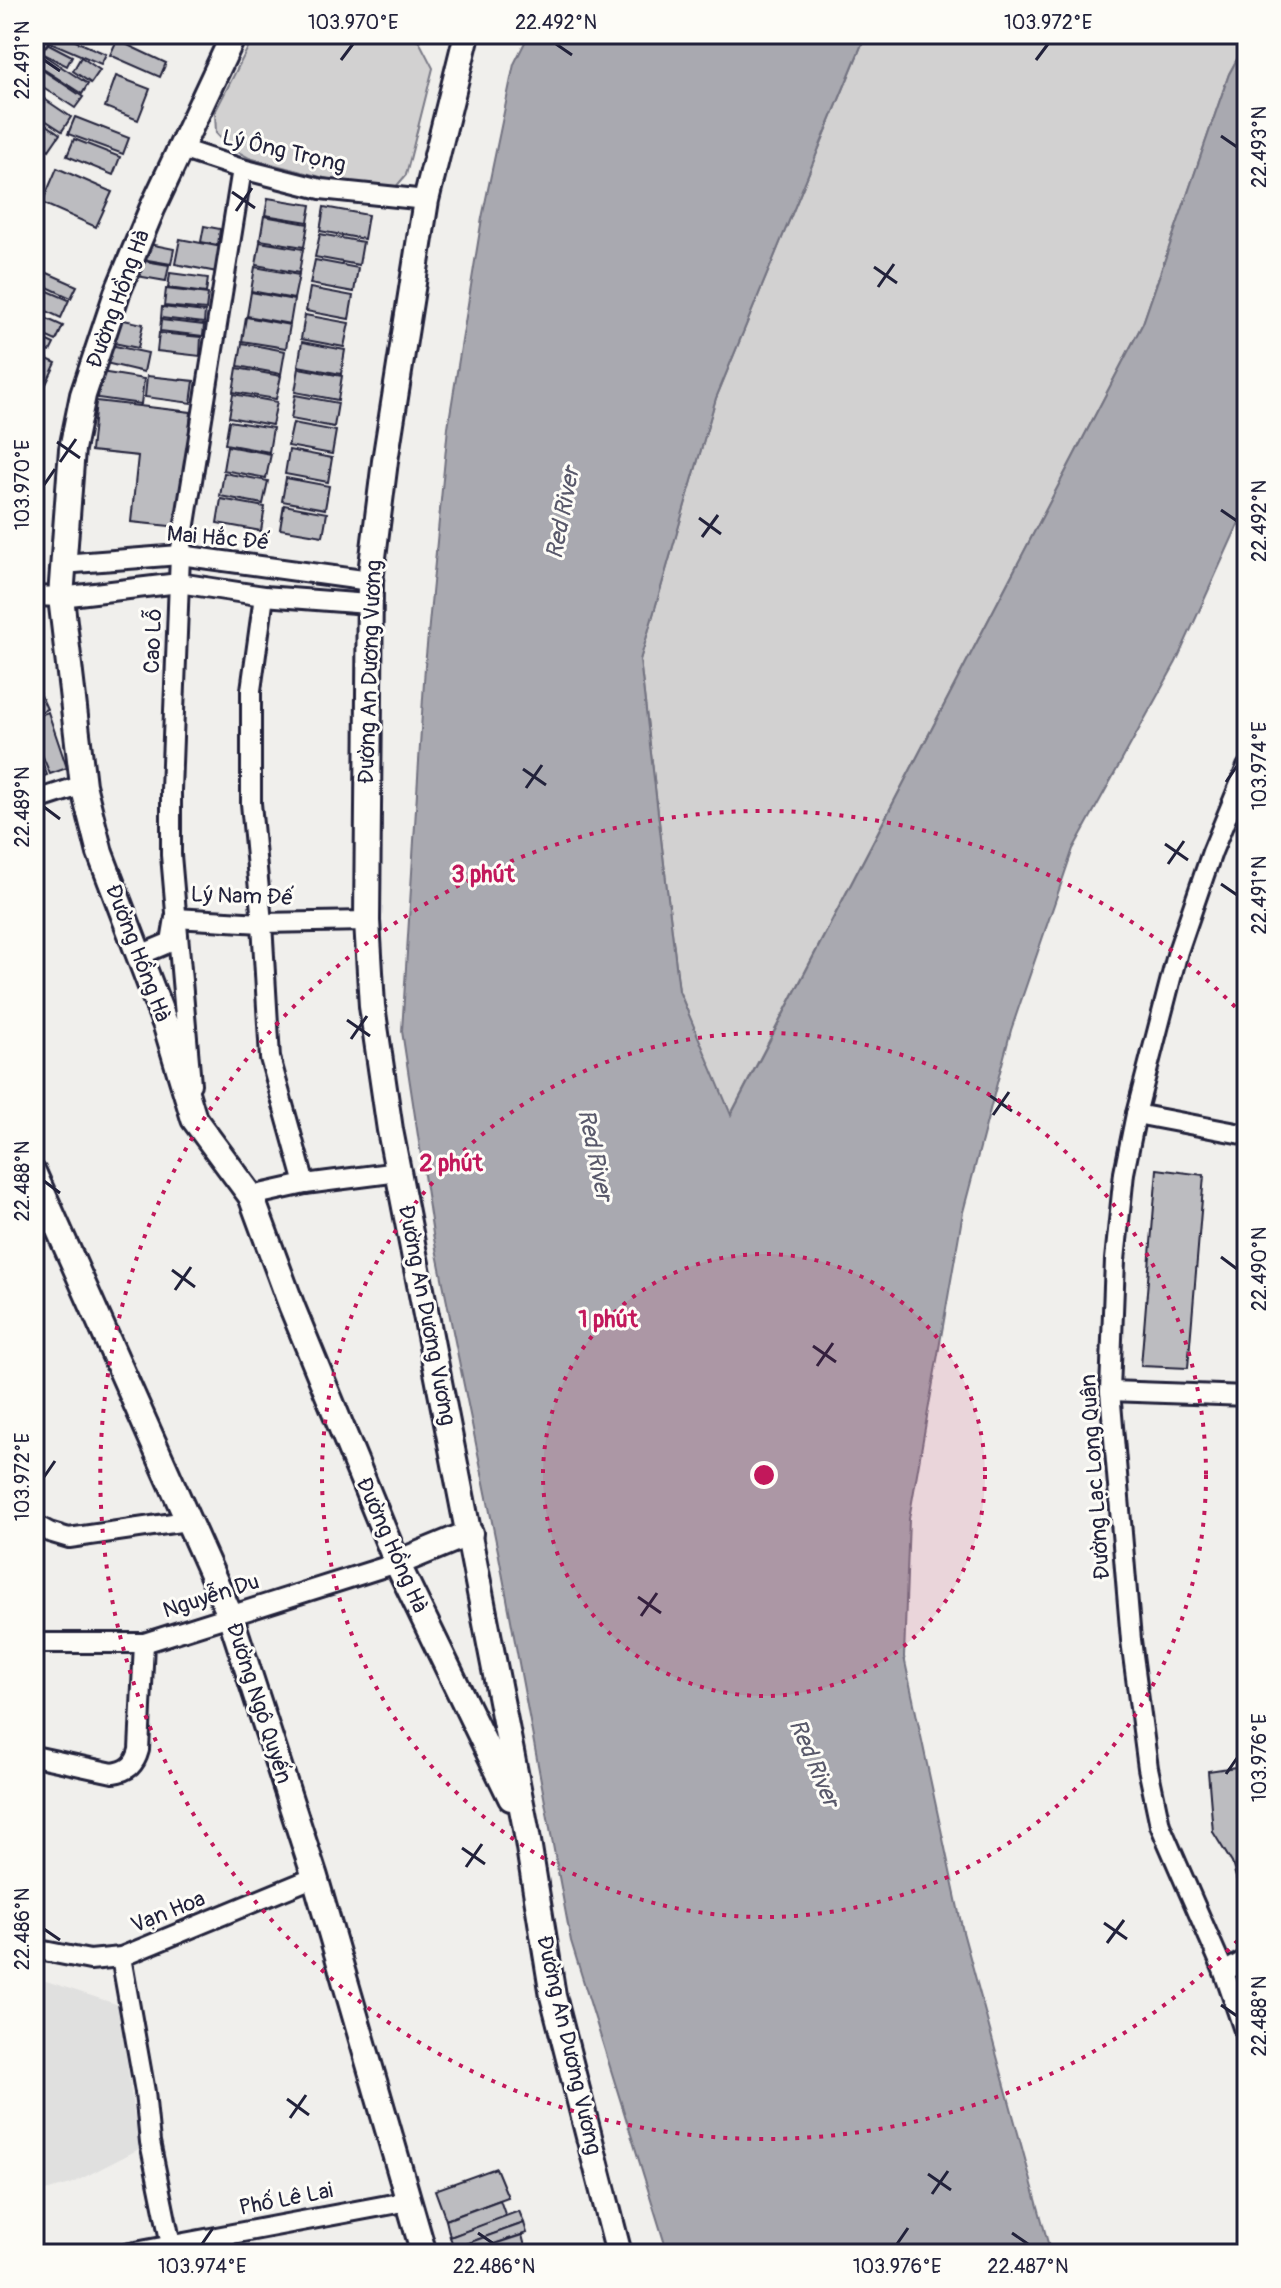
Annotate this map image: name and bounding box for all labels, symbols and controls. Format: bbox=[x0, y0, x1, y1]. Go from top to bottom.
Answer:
text: 103.970°E bbox=[308, 10, 398, 35]
text: 22.492°N bbox=[515, 10, 597, 35]
text: 103.972°E bbox=[1004, 10, 1092, 35]
text: 22.491°N bbox=[10, 21, 35, 99]
text: 22.493°N bbox=[1247, 106, 1272, 188]
street label: Lý Ông Trọng bbox=[220, 123, 348, 179]
street label: Đường Hồng Hà bbox=[80, 226, 156, 372]
text: 103.970°E bbox=[10, 440, 35, 530]
water label: Red River bbox=[540, 461, 587, 561]
text: 22.492°N bbox=[1247, 480, 1272, 562]
street label: Mai Hắc Đế bbox=[166, 520, 271, 556]
street label: Đường An Dương Vương bbox=[352, 560, 388, 784]
street label: Cao Lỗ bbox=[138, 608, 168, 674]
text: 103.974°E bbox=[1247, 722, 1272, 810]
text: 22.489°N bbox=[10, 767, 35, 848]
text: 22.491°N bbox=[1247, 856, 1272, 934]
text: 3 phút bbox=[451, 860, 516, 889]
street label: Đường Hồng Hà bbox=[99, 880, 177, 1026]
street label: Lý Nam Đế bbox=[190, 880, 294, 912]
water label: Red River bbox=[571, 1107, 620, 1207]
text: 22.488°N bbox=[10, 1141, 35, 1221]
text: 2 phút bbox=[419, 1149, 484, 1178]
street label: Đường An Dương Vương bbox=[392, 1202, 462, 1428]
text: 22.490°N bbox=[1247, 1227, 1272, 1311]
text: 1 phút bbox=[578, 1305, 639, 1334]
street label: Đường Lạc Long Quân bbox=[1074, 1373, 1116, 1581]
text: 103.972°E bbox=[10, 1433, 35, 1521]
centre of rings bbox=[750, 1461, 778, 1489]
street label: Đường Hồng Hà bbox=[350, 1473, 434, 1617]
street label: Nguyễn Du bbox=[159, 1567, 263, 1625]
street label: Đường Ngô Quyến bbox=[220, 1619, 298, 1787]
text: 103.976°E bbox=[1247, 1714, 1272, 1802]
water label: Red River bbox=[783, 1715, 847, 1815]
street label: Vạn Hoa bbox=[127, 1885, 209, 1939]
text: 22.486°N bbox=[10, 1888, 35, 1970]
street label: Đường An Dương Vương bbox=[530, 1933, 608, 2157]
text: 22.488°N bbox=[1247, 1976, 1272, 2056]
street label: Phố Lê Lai bbox=[237, 2176, 335, 2222]
text: 103.974°E bbox=[158, 2254, 246, 2279]
text: 22.486°N bbox=[453, 2254, 535, 2279]
text: 103.976°E bbox=[853, 2254, 941, 2279]
text: 22.487°N bbox=[987, 2254, 1069, 2279]

